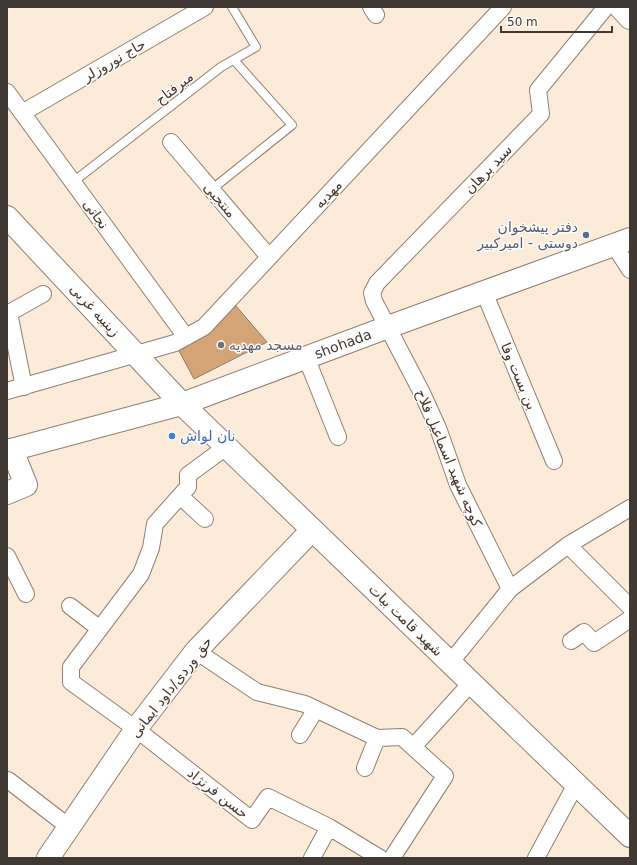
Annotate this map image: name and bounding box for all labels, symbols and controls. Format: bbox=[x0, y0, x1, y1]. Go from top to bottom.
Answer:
scale bar bbox=[501, 8, 612, 34]
text: 50 m bbox=[507, 15, 538, 29]
street label: حاج نوروزلر bbox=[79, 36, 149, 86]
street label: میرفتاح bbox=[152, 68, 197, 109]
street label: سید برهان bbox=[461, 141, 516, 197]
street label: مهدیه bbox=[311, 177, 346, 212]
street label: منتجبی bbox=[201, 179, 239, 221]
street label: نجاتی bbox=[80, 196, 112, 232]
place label: دفتر پیشخوان دوستی - امیرکبیر bbox=[476, 219, 578, 252]
marker: دفتر پیشخوان دوستی - امیرکبیر bbox=[581, 230, 591, 240]
street label: زینبیه غربی bbox=[66, 280, 123, 340]
street label: shohada bbox=[312, 326, 374, 362]
place label: مسجد مهدیه bbox=[229, 337, 303, 354]
marker: مسجد مهدیه bbox=[216, 340, 226, 350]
street label: بن بست وفا bbox=[497, 340, 540, 412]
street label: کوچه شهید اسماعیل فلاح bbox=[412, 387, 485, 530]
place label: نان لواش bbox=[180, 428, 235, 445]
marker: نان لواش bbox=[167, 431, 177, 441]
street label: شهید قامت بیات bbox=[365, 581, 446, 660]
street label: حق وردی/داود ایمانی bbox=[127, 633, 216, 741]
street label: حسن فرنژاد bbox=[184, 764, 251, 822]

